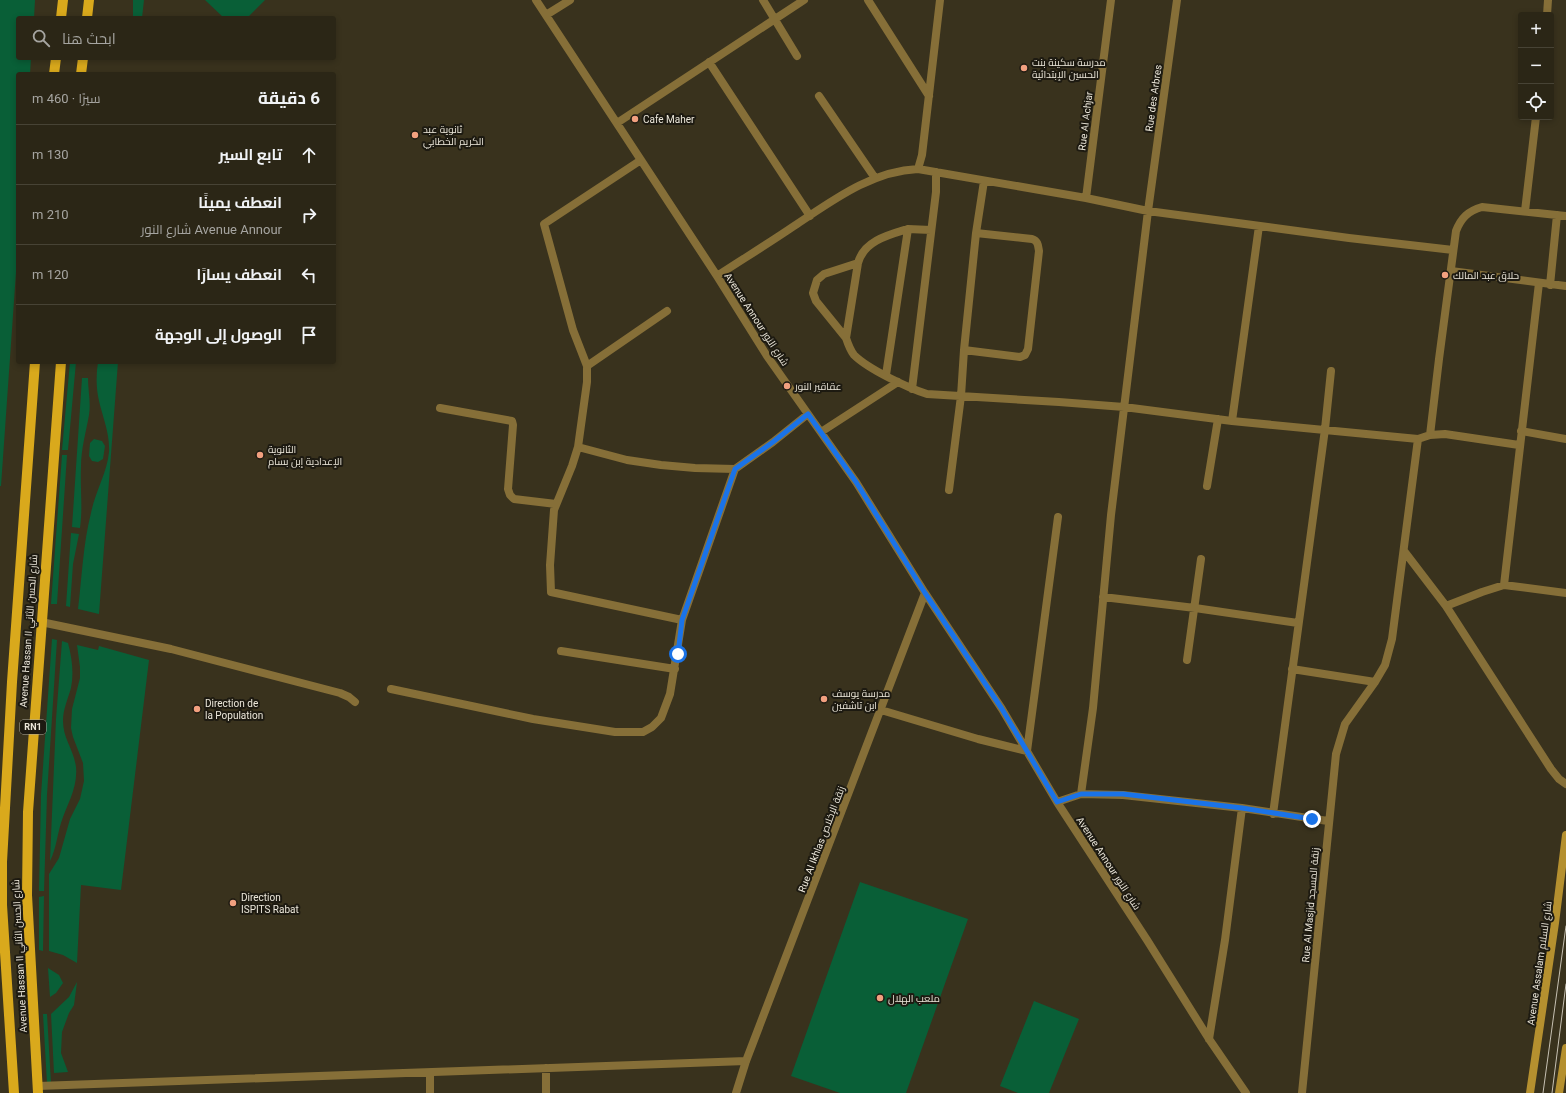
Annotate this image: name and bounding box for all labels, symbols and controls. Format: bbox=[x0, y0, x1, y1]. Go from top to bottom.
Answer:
map controls bbox=[1518, 12, 1554, 120]
button: + bbox=[1518, 12, 1554, 48]
search box bbox=[16, 16, 336, 60]
icon: search bbox=[30, 27, 52, 49]
text: ابحث هنا bbox=[62, 30, 116, 48]
button: − bbox=[1518, 48, 1554, 84]
place label: مدرسة سكينة بنت الحسين الإبتدائية bbox=[1032, 57, 1106, 81]
marker: مدرسة سكينة بنت الحسين الإبتدائية bbox=[1019, 63, 1029, 73]
street label: Rue des Arbres bbox=[1143, 64, 1164, 132]
button: locate bbox=[1518, 84, 1554, 120]
text: 6 دقيقة bbox=[258, 88, 320, 108]
street label: Rue Al Achjar bbox=[1076, 90, 1095, 151]
text: سيرًا · 460 m bbox=[32, 91, 100, 106]
marker: Cafe Maher bbox=[630, 114, 640, 124]
place label: Cafe Maher bbox=[643, 114, 695, 125]
place label: ثانوية عبد الكريم الخطابي bbox=[423, 124, 484, 149]
marker: ثانوية عبد الكريم الخطابي bbox=[410, 130, 420, 140]
icon: ahead bbox=[298, 144, 320, 166]
text: تابع السير bbox=[219, 146, 282, 164]
text: 130 m bbox=[32, 147, 69, 162]
text: انعطف يمينًا bbox=[198, 194, 282, 212]
icon: right bbox=[298, 204, 320, 226]
text: 210 m bbox=[32, 207, 69, 222]
text: Avenue Annour شارع النور bbox=[141, 222, 282, 237]
icon: left bbox=[298, 264, 320, 286]
text: انعطف يسارًا bbox=[196, 266, 282, 284]
text: 120 m bbox=[32, 267, 69, 282]
marker: حلاق عبد المالك bbox=[1440, 270, 1450, 280]
place label: حلاق عبد المالك bbox=[1453, 270, 1519, 282]
street label: Avenue Annour شارع النور bbox=[722, 271, 791, 368]
icon: arrive bbox=[298, 324, 320, 346]
text: الوصول إلى الوجهة bbox=[155, 326, 282, 344]
marker: عقاقير النور bbox=[782, 381, 792, 391]
place label: عقاقير النور bbox=[794, 381, 842, 392]
place label: الثانوية الإعدادية إبن بسام bbox=[268, 444, 342, 469]
marker: الثانوية الإعدادية إبن بسام bbox=[255, 450, 265, 460]
street label: Avenue Hassan II شارع الحسن الثاني bbox=[18, 554, 41, 708]
route start bbox=[669, 645, 687, 663]
place label: مدرسة يوسف ابن تاشفين bbox=[832, 688, 890, 712]
marker: مدرسة يوسف ابن تاشفين bbox=[819, 694, 829, 704]
place label: Direction de la Population bbox=[205, 698, 263, 721]
marker: Direction de la Population bbox=[192, 704, 202, 714]
road number: RN1 bbox=[20, 720, 46, 734]
street label: Rue Al Ikhlas زنقة الإخلاص bbox=[796, 784, 848, 894]
route end bbox=[1303, 810, 1321, 828]
street label: Avenue Annour شارع النور bbox=[1074, 815, 1143, 912]
street label: Rue Al Masjid زنقة المسجد bbox=[1300, 847, 1321, 963]
street label: Avenue Hassan II شارع الحسن الثاني bbox=[10, 879, 31, 1033]
place label: Direction ISPITS Rabat bbox=[241, 892, 299, 915]
marker: Direction ISPITS Rabat bbox=[228, 898, 238, 908]
street label: Avenue Assalam شارع السلام bbox=[1525, 900, 1556, 1026]
marker: ملعب الهلال bbox=[875, 993, 885, 1003]
place label: ملعب الهلال bbox=[888, 993, 940, 1005]

